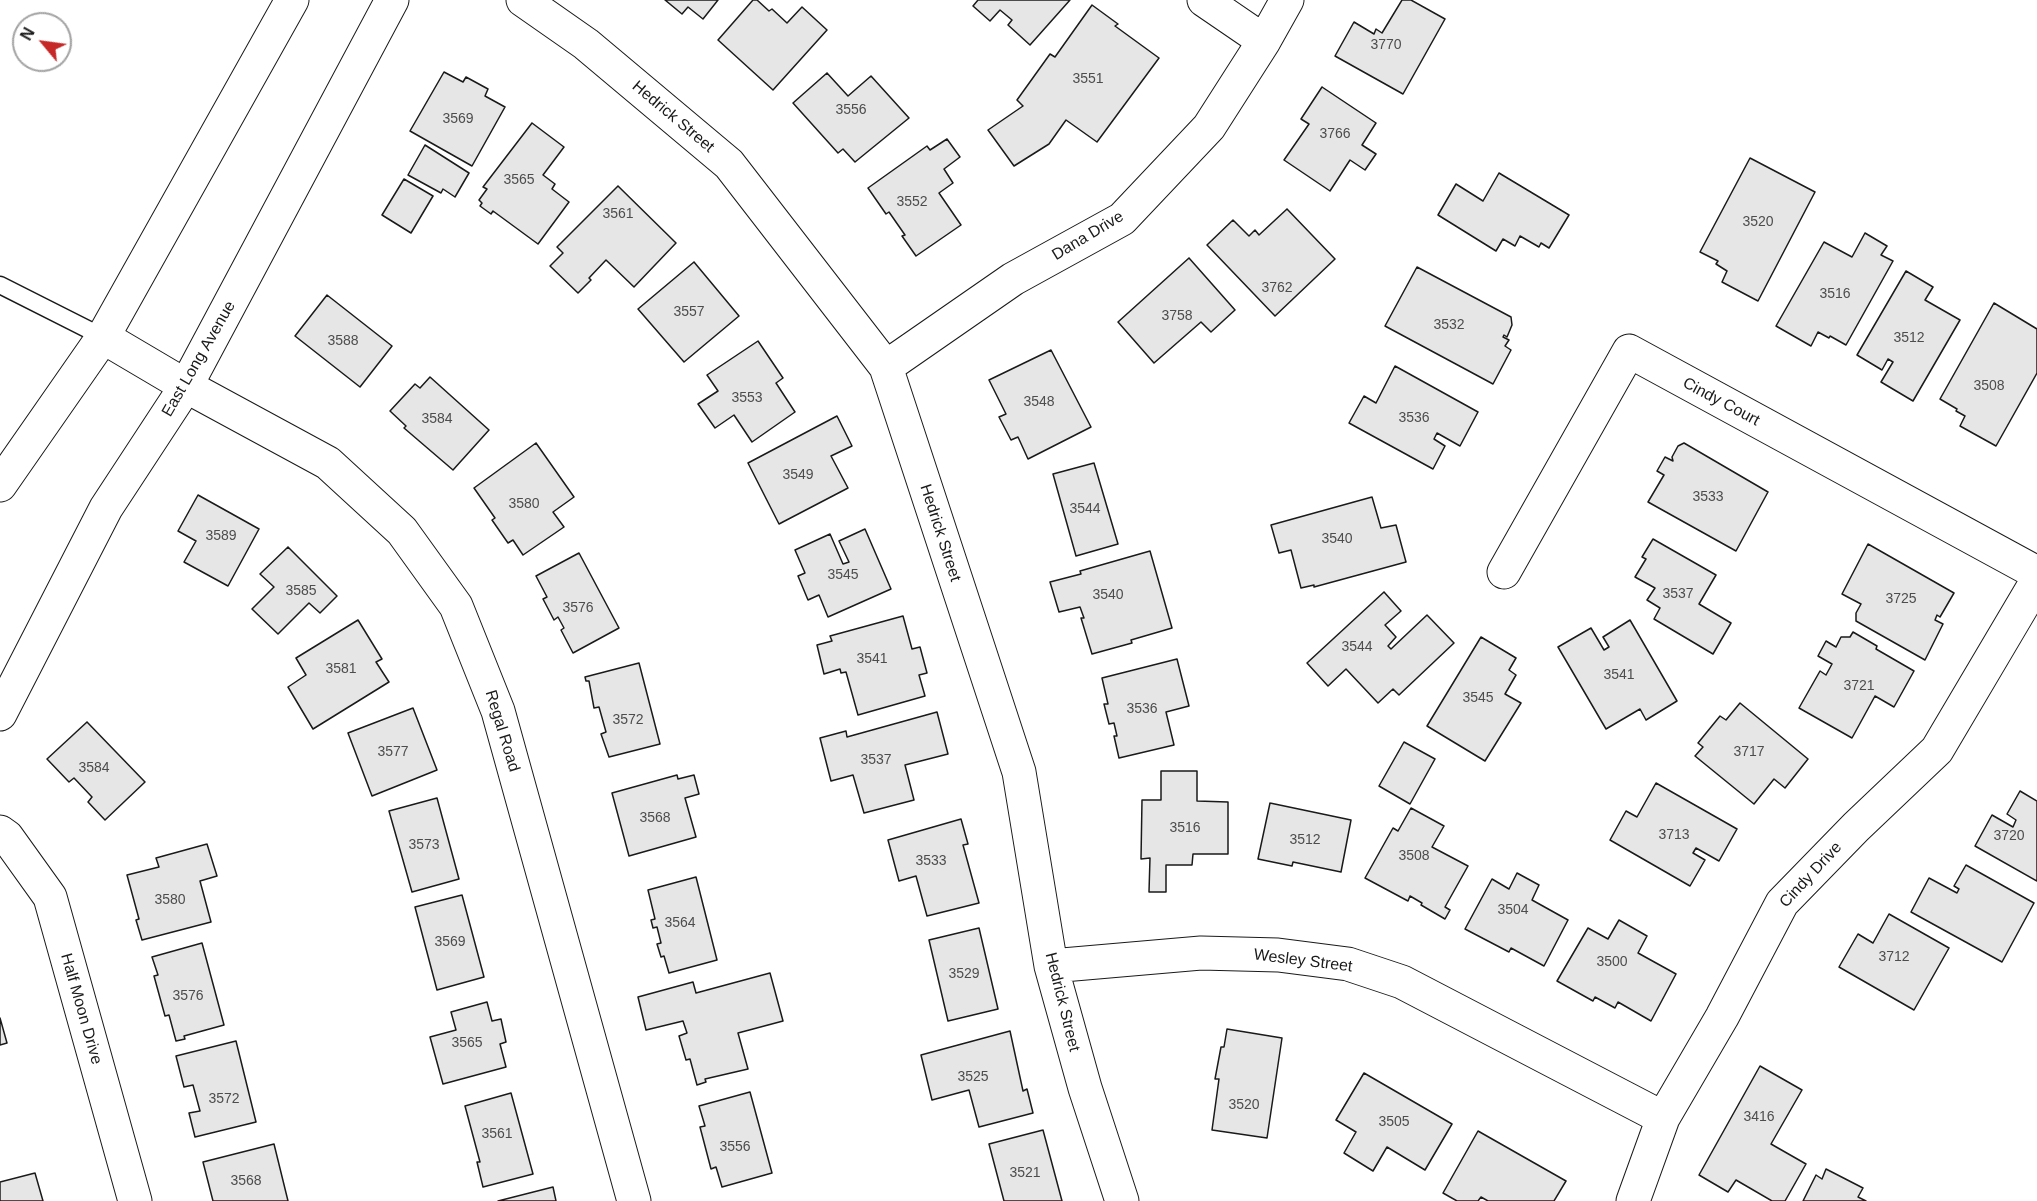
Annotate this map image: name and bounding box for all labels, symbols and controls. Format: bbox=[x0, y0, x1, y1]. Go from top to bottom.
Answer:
north arrow bbox=[12, 12, 72, 72]
text: N bbox=[17, 25, 38, 43]
house number: 3770 bbox=[1370, 37, 1402, 53]
house number: 3551 bbox=[1072, 71, 1104, 87]
street label: Hedrick Street bbox=[628, 77, 718, 157]
house number: 3556 bbox=[835, 102, 867, 118]
house number: 3569 bbox=[442, 111, 474, 127]
house number: 3766 bbox=[1319, 126, 1351, 142]
house number: 3565 bbox=[503, 172, 535, 188]
house number: 3552 bbox=[896, 194, 928, 210]
house number: 3561 bbox=[602, 206, 634, 222]
street label: Dana Drive bbox=[1049, 207, 1127, 265]
house number: 3520 bbox=[1742, 214, 1774, 230]
house number: 3762 bbox=[1261, 280, 1293, 296]
house number: 3516 bbox=[1819, 286, 1851, 302]
street label: East Long Avenue bbox=[158, 298, 240, 420]
house number: 3557 bbox=[673, 304, 705, 320]
house number: 3758 bbox=[1161, 308, 1193, 324]
house number: 3532 bbox=[1433, 317, 1465, 333]
house number: 3512 bbox=[1893, 330, 1925, 346]
house number: 3588 bbox=[327, 333, 359, 349]
street label: Cindy Court bbox=[1679, 374, 1763, 430]
house number: 3508 bbox=[1973, 378, 2005, 394]
house number: 3553 bbox=[731, 390, 763, 406]
house number: 3548 bbox=[1023, 394, 1055, 410]
house number: 3536 bbox=[1398, 410, 1430, 426]
house number: 3584 bbox=[421, 411, 453, 427]
house number: 3549 bbox=[782, 467, 814, 483]
street label: Hedrick Street bbox=[915, 482, 965, 584]
house number: 3533 bbox=[1692, 489, 1724, 505]
house number: 3580 bbox=[508, 496, 540, 512]
house number: 3544 bbox=[1069, 501, 1101, 517]
house number: 3589 bbox=[205, 528, 237, 544]
house number: 3540 bbox=[1321, 531, 1353, 547]
house number: 3545 bbox=[827, 567, 859, 583]
house number: 3585 bbox=[285, 583, 317, 599]
house number: 3537 bbox=[1662, 586, 1694, 602]
house number: 3540 bbox=[1092, 587, 1124, 603]
house number: 3725 bbox=[1885, 591, 1917, 607]
house number: 3576 bbox=[562, 600, 594, 616]
house number: 3544 bbox=[1341, 639, 1373, 655]
house number: 3541 bbox=[856, 651, 888, 667]
house number: 3581 bbox=[325, 661, 357, 677]
house number: 3541 bbox=[1603, 667, 1635, 683]
house number: 3721 bbox=[1843, 678, 1875, 694]
street label: Regal Road bbox=[480, 688, 524, 774]
house number: 3545 bbox=[1462, 690, 1494, 706]
house number: 3536 bbox=[1126, 701, 1158, 717]
house number: 3572 bbox=[612, 712, 644, 728]
house number: 3577 bbox=[377, 744, 409, 760]
house number: 3717 bbox=[1733, 744, 1765, 760]
house number: 3537 bbox=[860, 752, 892, 768]
house number: 3584 bbox=[78, 760, 110, 776]
house number: 3568 bbox=[639, 810, 671, 826]
house number: 3516 bbox=[1169, 820, 1201, 836]
house number: 3713 bbox=[1658, 827, 1690, 843]
house number: 3720 bbox=[1993, 828, 2025, 844]
house number: 3512 bbox=[1289, 832, 1321, 848]
house number: 3573 bbox=[408, 837, 440, 853]
street label: Cindy Drive bbox=[1776, 838, 1846, 912]
house number: 3508 bbox=[1398, 848, 1430, 864]
house number: 3533 bbox=[915, 853, 947, 869]
house number: 3580 bbox=[154, 892, 186, 908]
house number: 3504 bbox=[1497, 902, 1529, 918]
house number: 3564 bbox=[664, 915, 696, 931]
house number: 3569 bbox=[434, 934, 466, 950]
street label: Wesley Street bbox=[1253, 945, 1353, 977]
house number: 3712 bbox=[1878, 949, 1910, 965]
street label: Hedrick Street bbox=[1040, 950, 1084, 1054]
street label: Half Moon Drive bbox=[56, 951, 106, 1067]
house number: 3500 bbox=[1596, 954, 1628, 970]
house number: 3529 bbox=[948, 966, 980, 982]
house number: 3576 bbox=[172, 988, 204, 1004]
house number: 3565 bbox=[451, 1035, 483, 1051]
house number: 3525 bbox=[957, 1069, 989, 1085]
house number: 3572 bbox=[208, 1091, 240, 1107]
house number: 3520 bbox=[1228, 1097, 1260, 1113]
house number: 3416 bbox=[1743, 1109, 1775, 1125]
house number: 3505 bbox=[1378, 1114, 1410, 1130]
house number: 3561 bbox=[481, 1126, 513, 1142]
house number: 3556 bbox=[719, 1139, 751, 1155]
house number: 3521 bbox=[1009, 1165, 1041, 1181]
house number: 3568 bbox=[230, 1173, 262, 1189]

